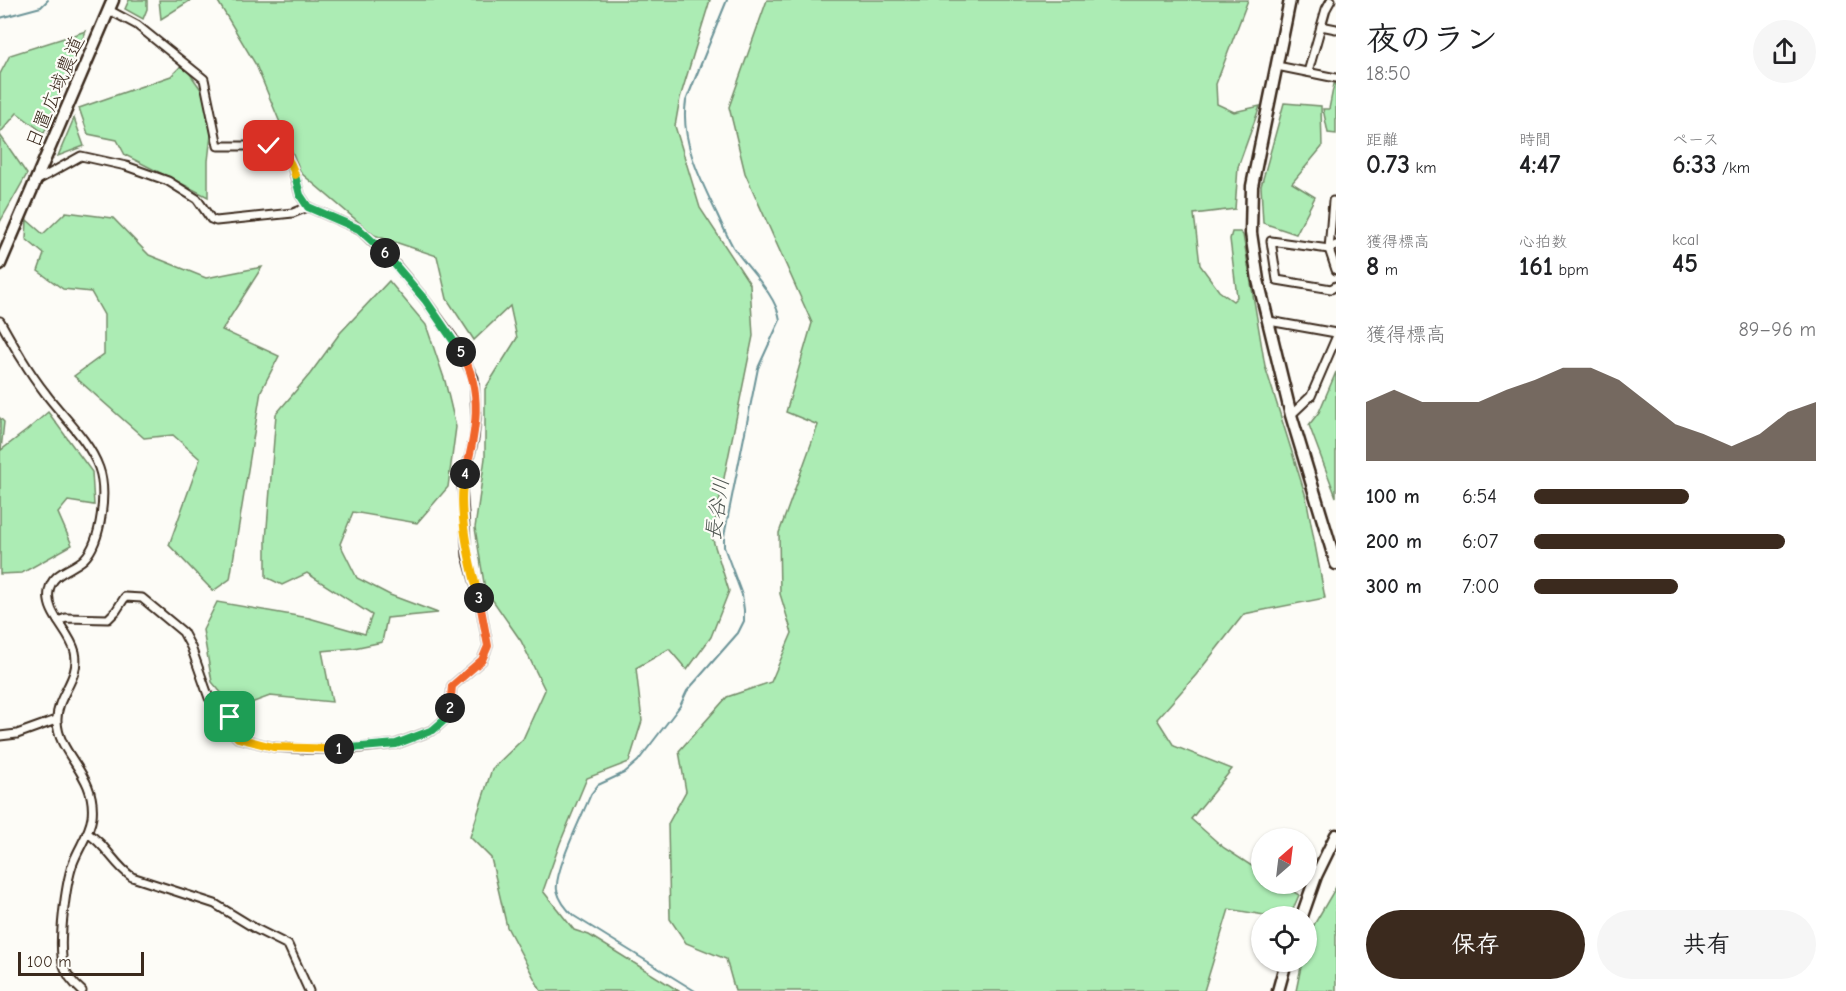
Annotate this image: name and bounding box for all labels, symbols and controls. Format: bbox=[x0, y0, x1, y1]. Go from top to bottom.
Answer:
text: 夜のラン bbox=[1366, 20, 1498, 58]
button: share bbox=[1753, 20, 1816, 83]
street label: 日置広域農道 bbox=[21, 32, 89, 152]
text: 18:50 bbox=[1366, 62, 1411, 85]
pin bbox=[243, 120, 294, 171]
icon: check bbox=[252, 129, 285, 162]
text: 距離 bbox=[1366, 131, 1398, 149]
text: 時間 bbox=[1519, 131, 1551, 149]
text: ペース bbox=[1672, 131, 1719, 149]
text: 0.73 bbox=[1366, 150, 1410, 180]
text: 4:47 bbox=[1519, 150, 1560, 180]
text: 6:33 bbox=[1672, 150, 1717, 180]
text: km bbox=[1410, 159, 1436, 177]
text: /km bbox=[1717, 159, 1750, 177]
text: kcal bbox=[1672, 231, 1699, 249]
text: 獲得標高 bbox=[1366, 233, 1430, 251]
text: 心拍数 bbox=[1519, 233, 1567, 251]
pin: 6 bbox=[370, 238, 400, 268]
text: 6 bbox=[381, 244, 389, 262]
text: 45 bbox=[1672, 249, 1698, 279]
text: 8 bbox=[1366, 252, 1379, 282]
text: 161 bbox=[1519, 252, 1553, 282]
text: m bbox=[1379, 261, 1398, 279]
text: bpm bbox=[1553, 261, 1589, 279]
text: 89–96 m bbox=[1738, 318, 1816, 341]
text: 獲得標高 bbox=[1366, 323, 1446, 346]
pin: 5 bbox=[446, 337, 476, 367]
text: 5 bbox=[457, 343, 465, 361]
pin: 4 bbox=[450, 459, 480, 489]
text: 4 bbox=[461, 465, 469, 483]
water label: 長谷川 bbox=[701, 476, 733, 542]
text: 100 m bbox=[1366, 485, 1420, 508]
text: 6:54 bbox=[1462, 485, 1497, 508]
text: 200 m bbox=[1366, 530, 1422, 553]
text: 6:07 bbox=[1462, 530, 1498, 553]
text: 300 m bbox=[1366, 575, 1422, 598]
text: 7:00 bbox=[1462, 575, 1499, 598]
pin: 3 bbox=[464, 583, 494, 613]
text: 3 bbox=[475, 589, 483, 607]
pin bbox=[204, 691, 255, 742]
pin: 2 bbox=[435, 693, 465, 723]
text: 2 bbox=[446, 699, 454, 717]
icon: arrive bbox=[213, 700, 246, 733]
pin: 1 bbox=[324, 734, 354, 764]
text: 1 bbox=[336, 740, 342, 758]
north arrow bbox=[1251, 828, 1317, 894]
map controls bbox=[1251, 828, 1317, 972]
button: locate bbox=[1251, 906, 1317, 972]
button: 保存 bbox=[1366, 910, 1585, 979]
button: 共有 bbox=[1597, 910, 1816, 979]
scale bar bbox=[18, 949, 144, 976]
text: 100 m bbox=[27, 953, 71, 971]

